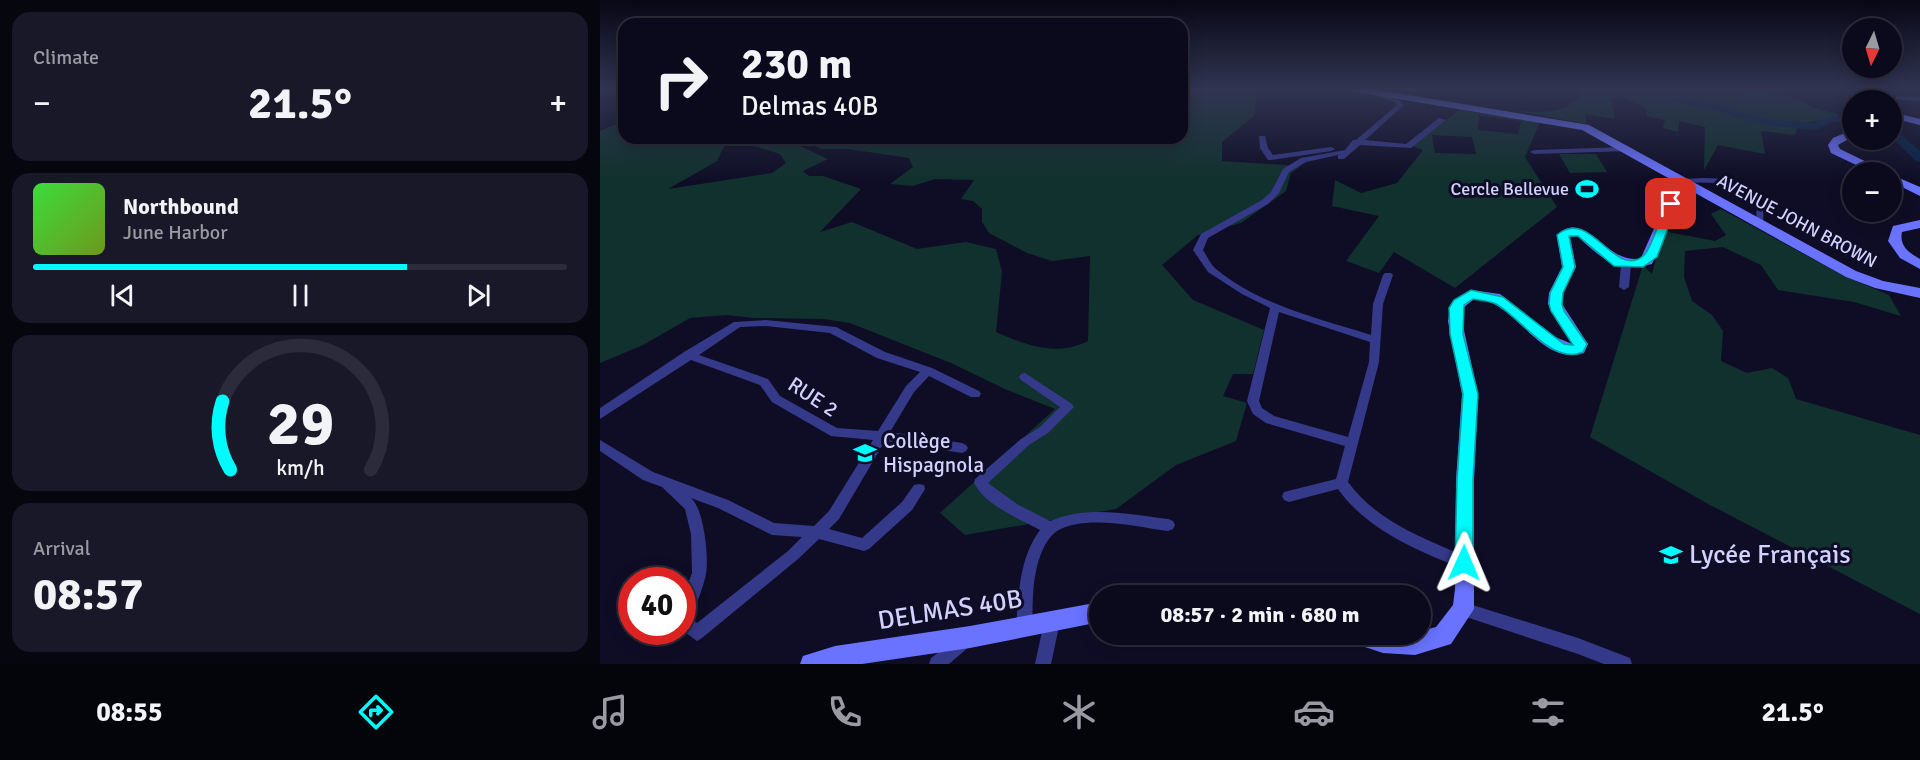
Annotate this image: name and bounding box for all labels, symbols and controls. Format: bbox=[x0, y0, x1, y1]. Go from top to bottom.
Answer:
north arrow bbox=[1842, 18, 1902, 78]
map controls bbox=[1842, 18, 1902, 222]
text: 230 m bbox=[741, 39, 852, 90]
icon: right bbox=[642, 42, 720, 120]
text: Climate bbox=[33, 45, 99, 70]
text: 21.5° bbox=[248, 76, 352, 131]
text: − bbox=[33, 83, 51, 124]
text: + bbox=[549, 83, 567, 124]
text: Delmas 40B bbox=[741, 90, 878, 123]
button: + bbox=[1842, 90, 1902, 150]
button: − bbox=[1842, 162, 1902, 222]
street label: AVENUE JOHN BROWN bbox=[1713, 170, 1881, 272]
sports icon: Cercle Bellevue bbox=[1574, 176, 1600, 202]
place label: Cercle Bellevue bbox=[1451, 178, 1569, 200]
pin bbox=[1645, 178, 1696, 229]
icon: arrive bbox=[1654, 187, 1687, 220]
text: Northbound bbox=[123, 193, 239, 220]
text: June Harbor bbox=[123, 220, 228, 245]
icon: previous bbox=[106, 279, 139, 312]
icon: pause bbox=[284, 279, 317, 312]
icon: next bbox=[462, 279, 495, 312]
street label: RUE 2 bbox=[783, 371, 843, 423]
text: 29 bbox=[266, 385, 334, 462]
place label: Collège Hispagnola bbox=[883, 428, 984, 478]
school or university icon: Collège Hispagnola bbox=[852, 440, 878, 466]
text: km/h bbox=[276, 455, 324, 481]
position arrow bbox=[1432, 531, 1496, 595]
text: Arrival bbox=[33, 536, 91, 561]
place label: Lycée Français bbox=[1689, 539, 1851, 571]
school or university icon: Lycée Français bbox=[1658, 542, 1684, 568]
text: 08:57 bbox=[33, 567, 143, 622]
speed limit sign: 40 bbox=[618, 567, 696, 645]
street label: DELMAS 40B bbox=[876, 583, 1024, 637]
text: 08:57 · 2 min · 680 m bbox=[1160, 601, 1360, 628]
icon: directions bbox=[355, 691, 397, 733]
icon: music bbox=[589, 691, 631, 733]
icon: phone bbox=[824, 691, 866, 733]
icon: climate bbox=[1058, 691, 1100, 733]
icon: car bbox=[1293, 691, 1335, 733]
icon: filters bbox=[1527, 691, 1569, 733]
text: 08:55 bbox=[96, 696, 162, 729]
text: 21.5° bbox=[1761, 696, 1824, 729]

